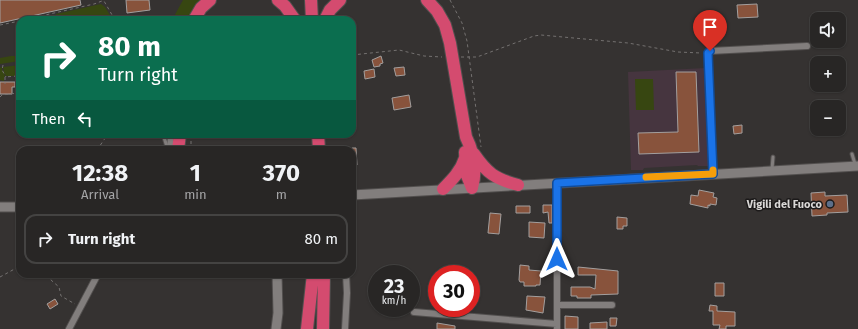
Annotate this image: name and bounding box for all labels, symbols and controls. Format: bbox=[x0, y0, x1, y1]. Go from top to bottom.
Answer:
pin bbox=[693, 10, 727, 51]
map controls bbox=[810, 12, 846, 136]
button: sound bbox=[810, 12, 846, 48]
icon: arrive bbox=[699, 16, 721, 38]
text: 80 m bbox=[98, 30, 161, 63]
icon: right bbox=[32, 32, 84, 84]
button: + bbox=[810, 56, 846, 92]
text: Turn right bbox=[98, 64, 178, 86]
button: − bbox=[810, 100, 846, 136]
icon: left bbox=[74, 108, 96, 130]
text: Then bbox=[32, 110, 66, 128]
text: 12:38 bbox=[72, 159, 128, 187]
text: 1 bbox=[190, 159, 201, 187]
text: 370 bbox=[263, 159, 300, 187]
text: Arrival bbox=[81, 187, 119, 202]
text: min bbox=[184, 187, 207, 202]
text: m bbox=[276, 187, 287, 202]
place label: Vigili del Fuoco bbox=[746, 198, 823, 211]
marker: Vigili del Fuoco bbox=[825, 199, 835, 209]
icon: right bbox=[34, 228, 56, 250]
text: Turn right bbox=[68, 230, 135, 248]
text: 80 m bbox=[305, 230, 338, 248]
position arrow bbox=[536, 238, 578, 280]
speed limit sign: 30 bbox=[428, 265, 480, 317]
text: 23 bbox=[384, 274, 404, 298]
text: km/h bbox=[382, 295, 406, 307]

